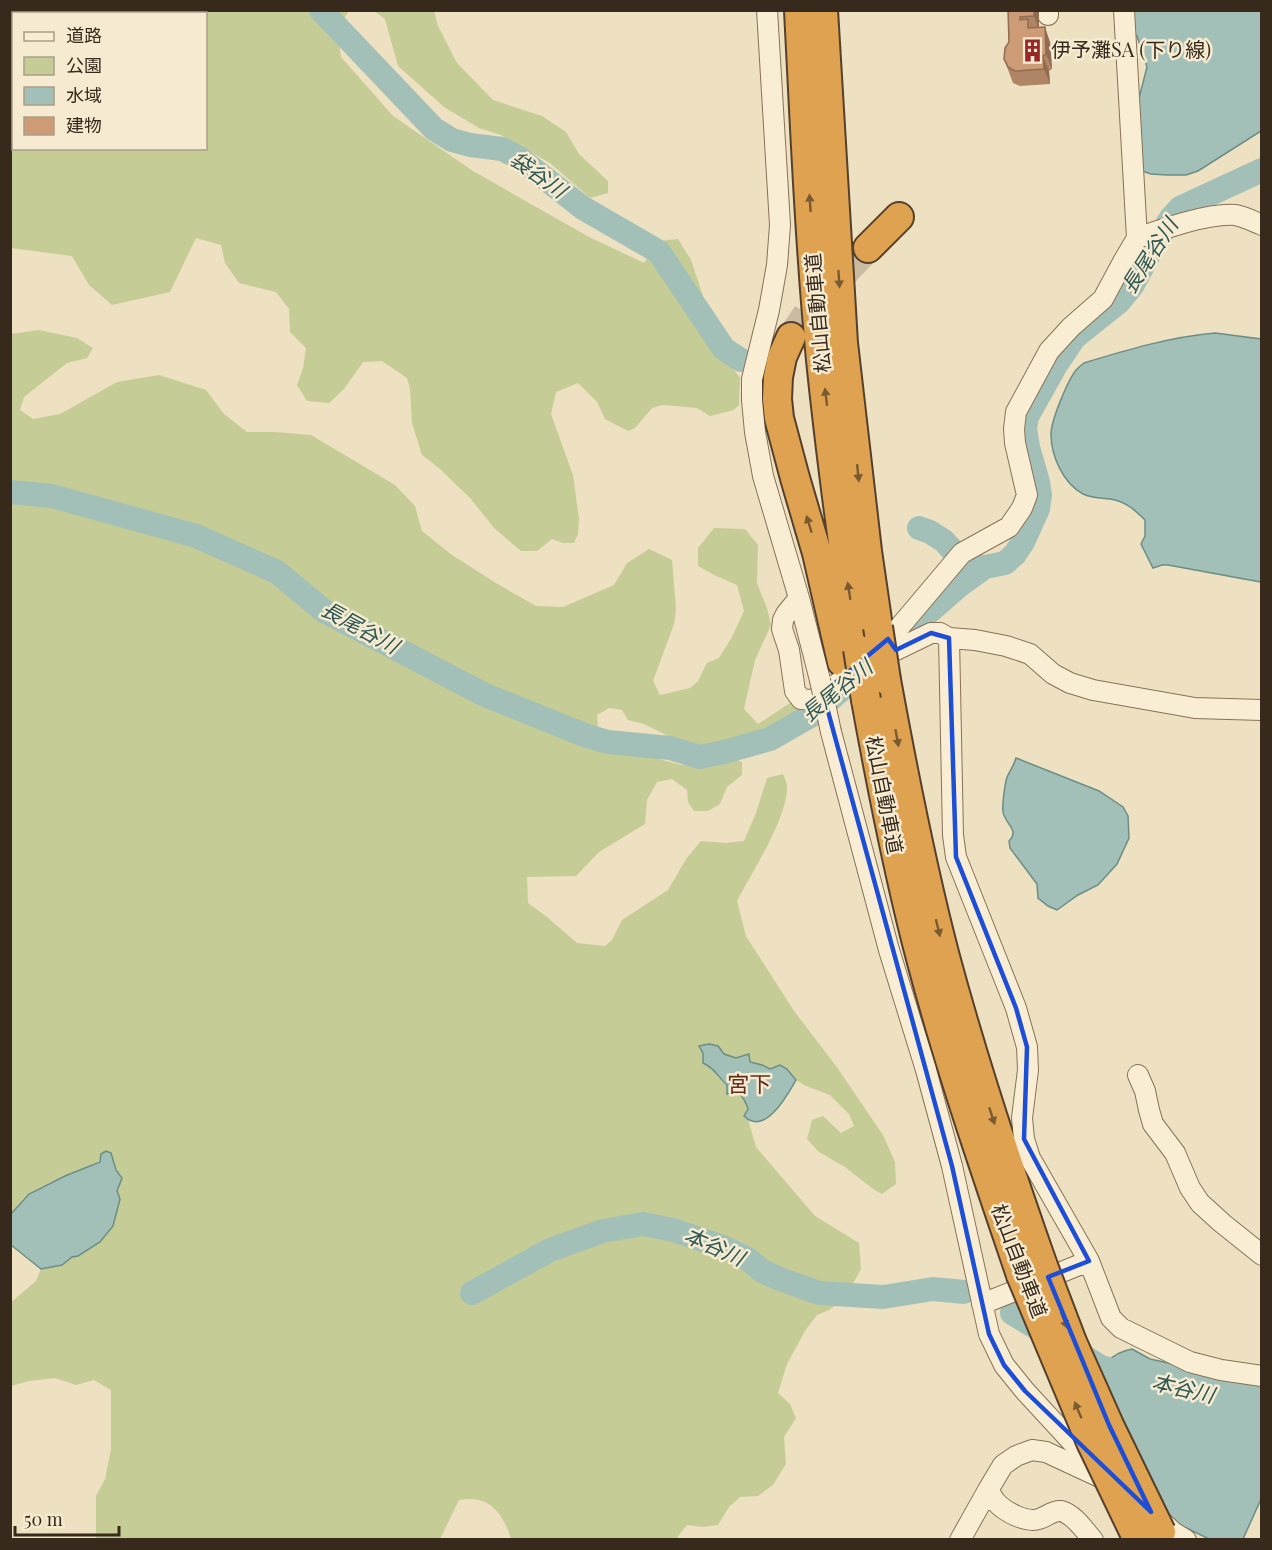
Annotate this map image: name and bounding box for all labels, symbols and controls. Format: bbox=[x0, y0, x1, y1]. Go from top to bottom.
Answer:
legend bbox=[12, 12, 207, 150]
text: 道路 bbox=[66, 23, 102, 47]
place label: 伊予灘SA (下り線) bbox=[1051, 35, 1211, 62]
building icon: 伊予灘SA (下り線) bbox=[1020, 37, 1046, 63]
text: 公園 bbox=[66, 53, 102, 77]
text: 水域 bbox=[66, 83, 102, 107]
text: 建物 bbox=[66, 113, 102, 137]
water label: 袋谷川 bbox=[505, 144, 575, 204]
one-way arrow bbox=[805, 194, 814, 213]
water label: 長尾谷川 bbox=[1114, 210, 1184, 298]
street label: 松山自動車道 bbox=[798, 252, 835, 374]
one-way arrow bbox=[834, 269, 844, 288]
one-way arrow bbox=[821, 388, 831, 407]
one-way arrow bbox=[853, 463, 863, 482]
one-way arrow bbox=[804, 515, 813, 533]
one-way arrow bbox=[845, 581, 854, 600]
water label: 長尾谷川 bbox=[317, 594, 406, 660]
water label: 長尾谷川 bbox=[794, 651, 879, 727]
one-way arrow bbox=[893, 728, 902, 747]
street label: 松山自動車道 bbox=[861, 733, 910, 856]
one-way arrow bbox=[933, 919, 943, 937]
district label: 宮下 bbox=[727, 1068, 771, 1098]
one-way arrow bbox=[988, 1107, 997, 1125]
street label: 松山自動車道 bbox=[986, 1200, 1055, 1321]
water label: 本谷川 bbox=[680, 1220, 751, 1272]
one-way arrow bbox=[1060, 1311, 1069, 1329]
water label: 本谷川 bbox=[1150, 1366, 1219, 1408]
one-way arrow bbox=[1073, 1401, 1083, 1419]
scale bar bbox=[15, 1499, 118, 1537]
text: 50 m bbox=[24, 1507, 63, 1531]

